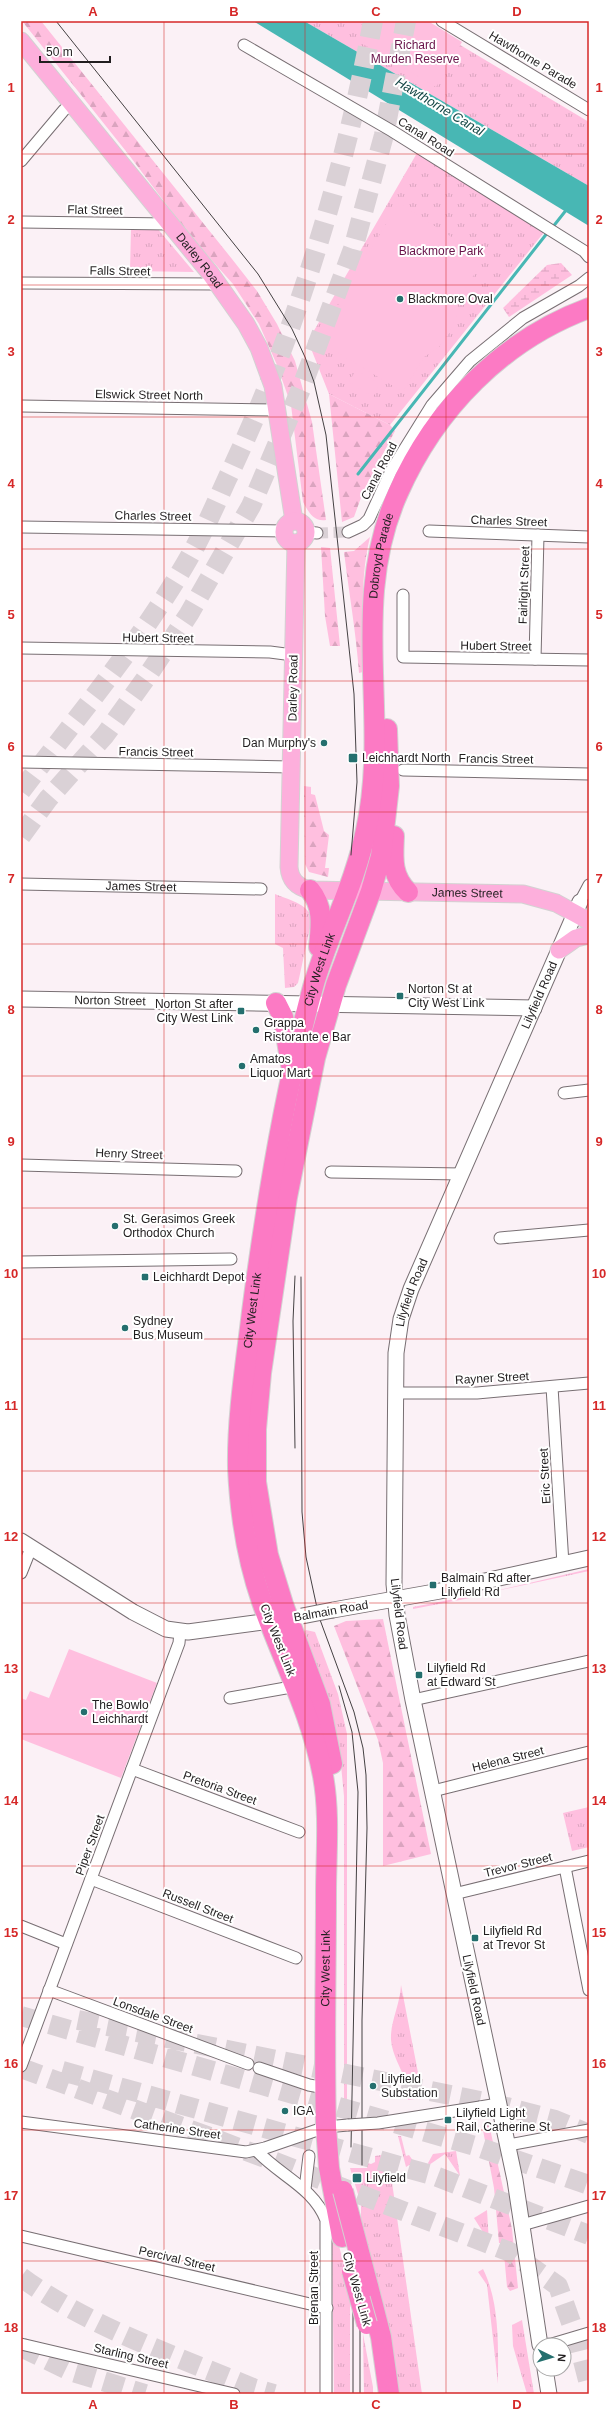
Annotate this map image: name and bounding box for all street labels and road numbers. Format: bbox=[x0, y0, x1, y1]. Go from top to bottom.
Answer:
street label: Hawthorne Parade bbox=[487, 28, 580, 92]
street label: Canal Road bbox=[395, 114, 457, 160]
street label: Flat Street bbox=[67, 203, 123, 217]
street label: Darley Road bbox=[173, 230, 226, 291]
street label: Falls Street bbox=[90, 263, 151, 279]
street label: Elswick Street North bbox=[95, 387, 203, 403]
street label: Canal Road bbox=[358, 440, 400, 502]
street label: Charles Street bbox=[115, 508, 192, 524]
street label: Dobroyd Parade bbox=[366, 511, 397, 599]
street label: Charles Street bbox=[470, 513, 548, 529]
street label: Fairlight Street bbox=[516, 545, 532, 624]
street label: Hubert Street bbox=[122, 630, 194, 646]
street label: Hubert Street bbox=[460, 638, 532, 654]
street label: Darley Road bbox=[285, 655, 301, 721]
street label: Francis Street bbox=[119, 744, 194, 760]
street label: Francis Street bbox=[459, 751, 534, 767]
street label: James Street bbox=[105, 879, 177, 894]
street label: James Street bbox=[432, 885, 503, 901]
street label: City West Link bbox=[301, 930, 338, 1008]
street label: Lilyfield Road bbox=[519, 959, 560, 1031]
street label: Norton Street bbox=[74, 993, 147, 1008]
street label: Henry Street bbox=[95, 1146, 164, 1162]
street label: Lilyfield Road bbox=[393, 1256, 431, 1328]
street label: City West Link bbox=[240, 1271, 264, 1349]
street label: Rayner Street bbox=[455, 1369, 530, 1387]
street label: Eric Street bbox=[537, 1447, 553, 1504]
street label: Lilyfield Road bbox=[388, 1577, 410, 1651]
street label: Balmain Road bbox=[293, 1598, 369, 1624]
street label: City West Link bbox=[257, 1602, 299, 1679]
street label: Helena Street bbox=[471, 1743, 546, 1775]
street label: Pretoria Street bbox=[181, 1768, 259, 1808]
street label: Piper Street bbox=[73, 1812, 108, 1877]
street label: Trevor Street bbox=[483, 1850, 554, 1880]
street label: Russell Street bbox=[161, 1886, 236, 1926]
street label: City West Link bbox=[318, 1929, 333, 2007]
street label: Lilyfield Road bbox=[460, 1953, 488, 2027]
street label: Lonsdale Street bbox=[111, 1994, 196, 2036]
street label: Catherine Street bbox=[133, 2116, 222, 2142]
street label: Percival Street bbox=[137, 2243, 217, 2275]
street label: Brenan Street bbox=[307, 2250, 321, 2325]
street label: City West Link bbox=[340, 2250, 375, 2329]
street label: Starling Street bbox=[92, 2341, 170, 2372]

